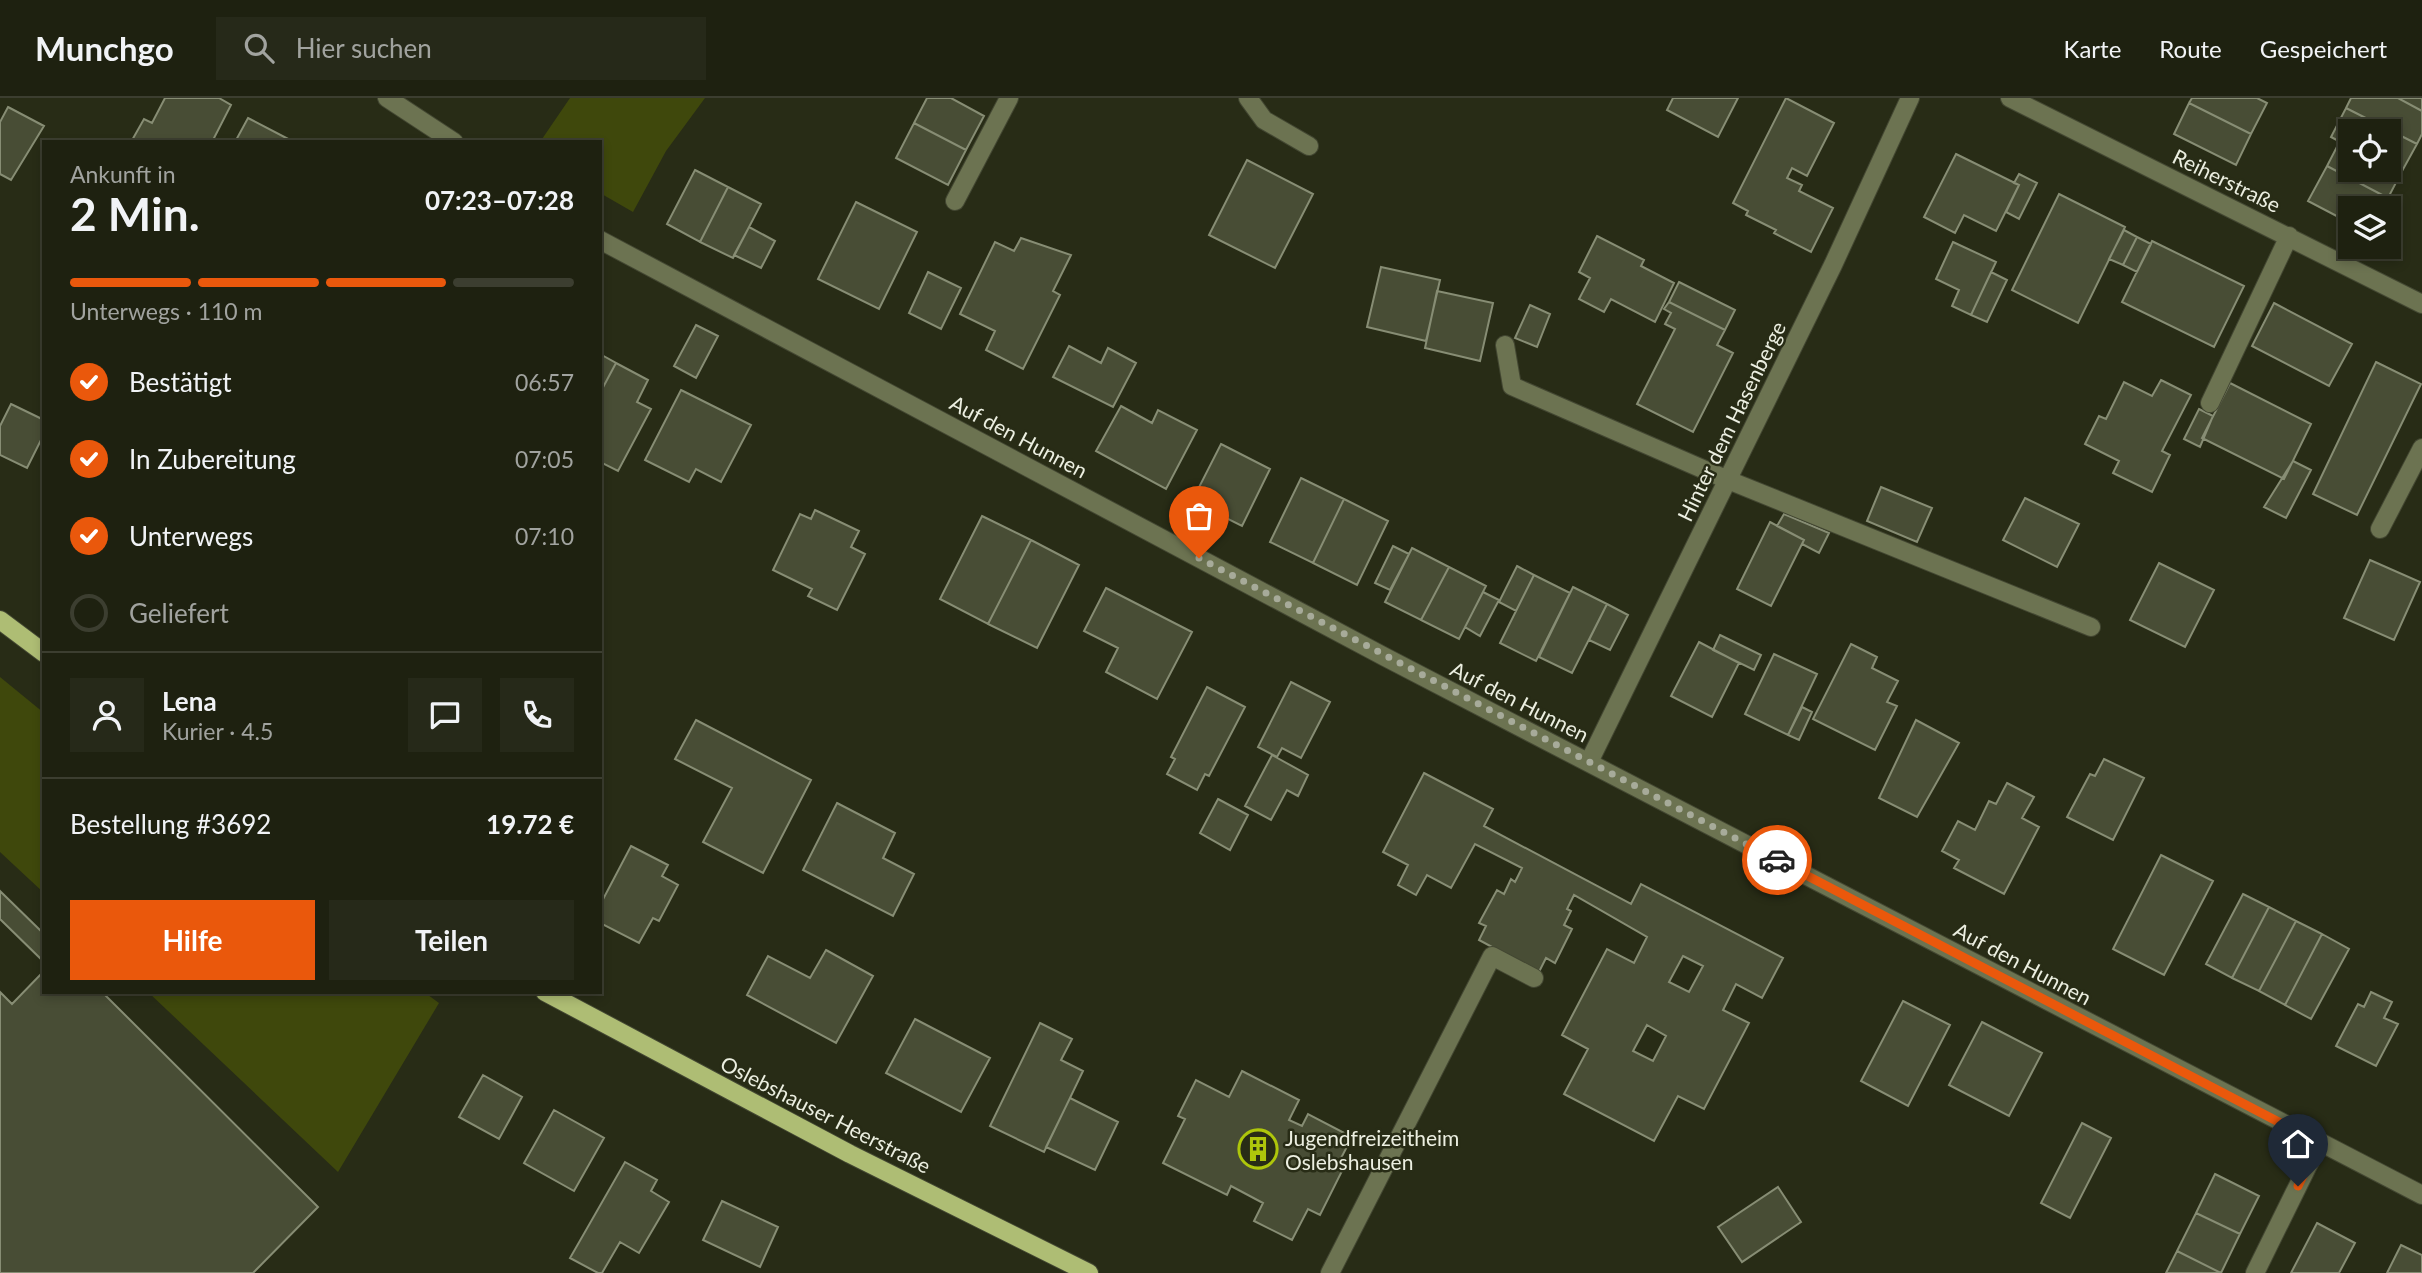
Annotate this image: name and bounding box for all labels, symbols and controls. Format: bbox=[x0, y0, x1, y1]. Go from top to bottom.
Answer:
search box bbox=[216, 17, 706, 80]
text: Munchgo bbox=[35, 28, 174, 68]
icon: search bbox=[240, 29, 278, 67]
text: Hier suchen bbox=[296, 32, 432, 64]
text: Karte bbox=[2064, 34, 2121, 63]
text: Route bbox=[2159, 34, 2222, 63]
text: Gespeichert bbox=[2260, 34, 2387, 63]
map controls bbox=[2338, 119, 2401, 259]
button: locate bbox=[2338, 119, 2401, 182]
street label: Reiherstraße bbox=[2169, 143, 2285, 217]
text: Ankunft in bbox=[70, 160, 176, 188]
text: 07:23–07:28 bbox=[425, 184, 574, 216]
text: 2 Min. bbox=[70, 186, 200, 241]
button: layers bbox=[2338, 196, 2401, 259]
text: Unterwegs · 110 m bbox=[70, 297, 263, 325]
street label: Hinter dem Hasenberge bbox=[1672, 317, 1790, 525]
icon: check bbox=[70, 363, 108, 401]
text: Bestätigt bbox=[129, 366, 232, 398]
text: 06:57 bbox=[515, 368, 574, 396]
street label: Auf den Hunnen bbox=[946, 389, 1092, 483]
icon: check bbox=[70, 440, 108, 478]
text: In Zubereitung bbox=[129, 443, 296, 475]
text: 07:05 bbox=[515, 445, 574, 473]
pin bbox=[1169, 486, 1229, 558]
icon: bag bbox=[1180, 497, 1218, 535]
icon: check bbox=[70, 517, 108, 555]
text: Unterwegs bbox=[129, 520, 253, 552]
text: 07:10 bbox=[515, 522, 574, 550]
text: Geliefert bbox=[129, 597, 229, 629]
street label: Auf den Hunnen bbox=[1447, 655, 1593, 747]
button: person bbox=[70, 678, 144, 752]
button: chat bbox=[408, 678, 482, 752]
button: phone bbox=[500, 678, 574, 752]
text: Lena bbox=[162, 685, 217, 717]
text: Kurier · 4.5 bbox=[162, 717, 273, 745]
text: Bestellung #3692 bbox=[70, 808, 271, 840]
text: 19.72 € bbox=[486, 808, 574, 840]
courier bbox=[1742, 825, 1812, 895]
icon: car bbox=[1758, 841, 1796, 879]
button: Hilfe bbox=[70, 900, 315, 980]
button: Teilen bbox=[329, 900, 574, 980]
street label: Auf den Hunnen bbox=[1950, 916, 2096, 1010]
street label: Oslebshauser Heerstraße bbox=[717, 1050, 935, 1178]
pin bbox=[2268, 1114, 2328, 1186]
place label: Jugendfreizeitheim Oslebshausen bbox=[1285, 1125, 1459, 1174]
icon: home bbox=[2279, 1125, 2317, 1163]
building icon: Jugendfreizeitheim Oslebshausen bbox=[1237, 1128, 1279, 1170]

